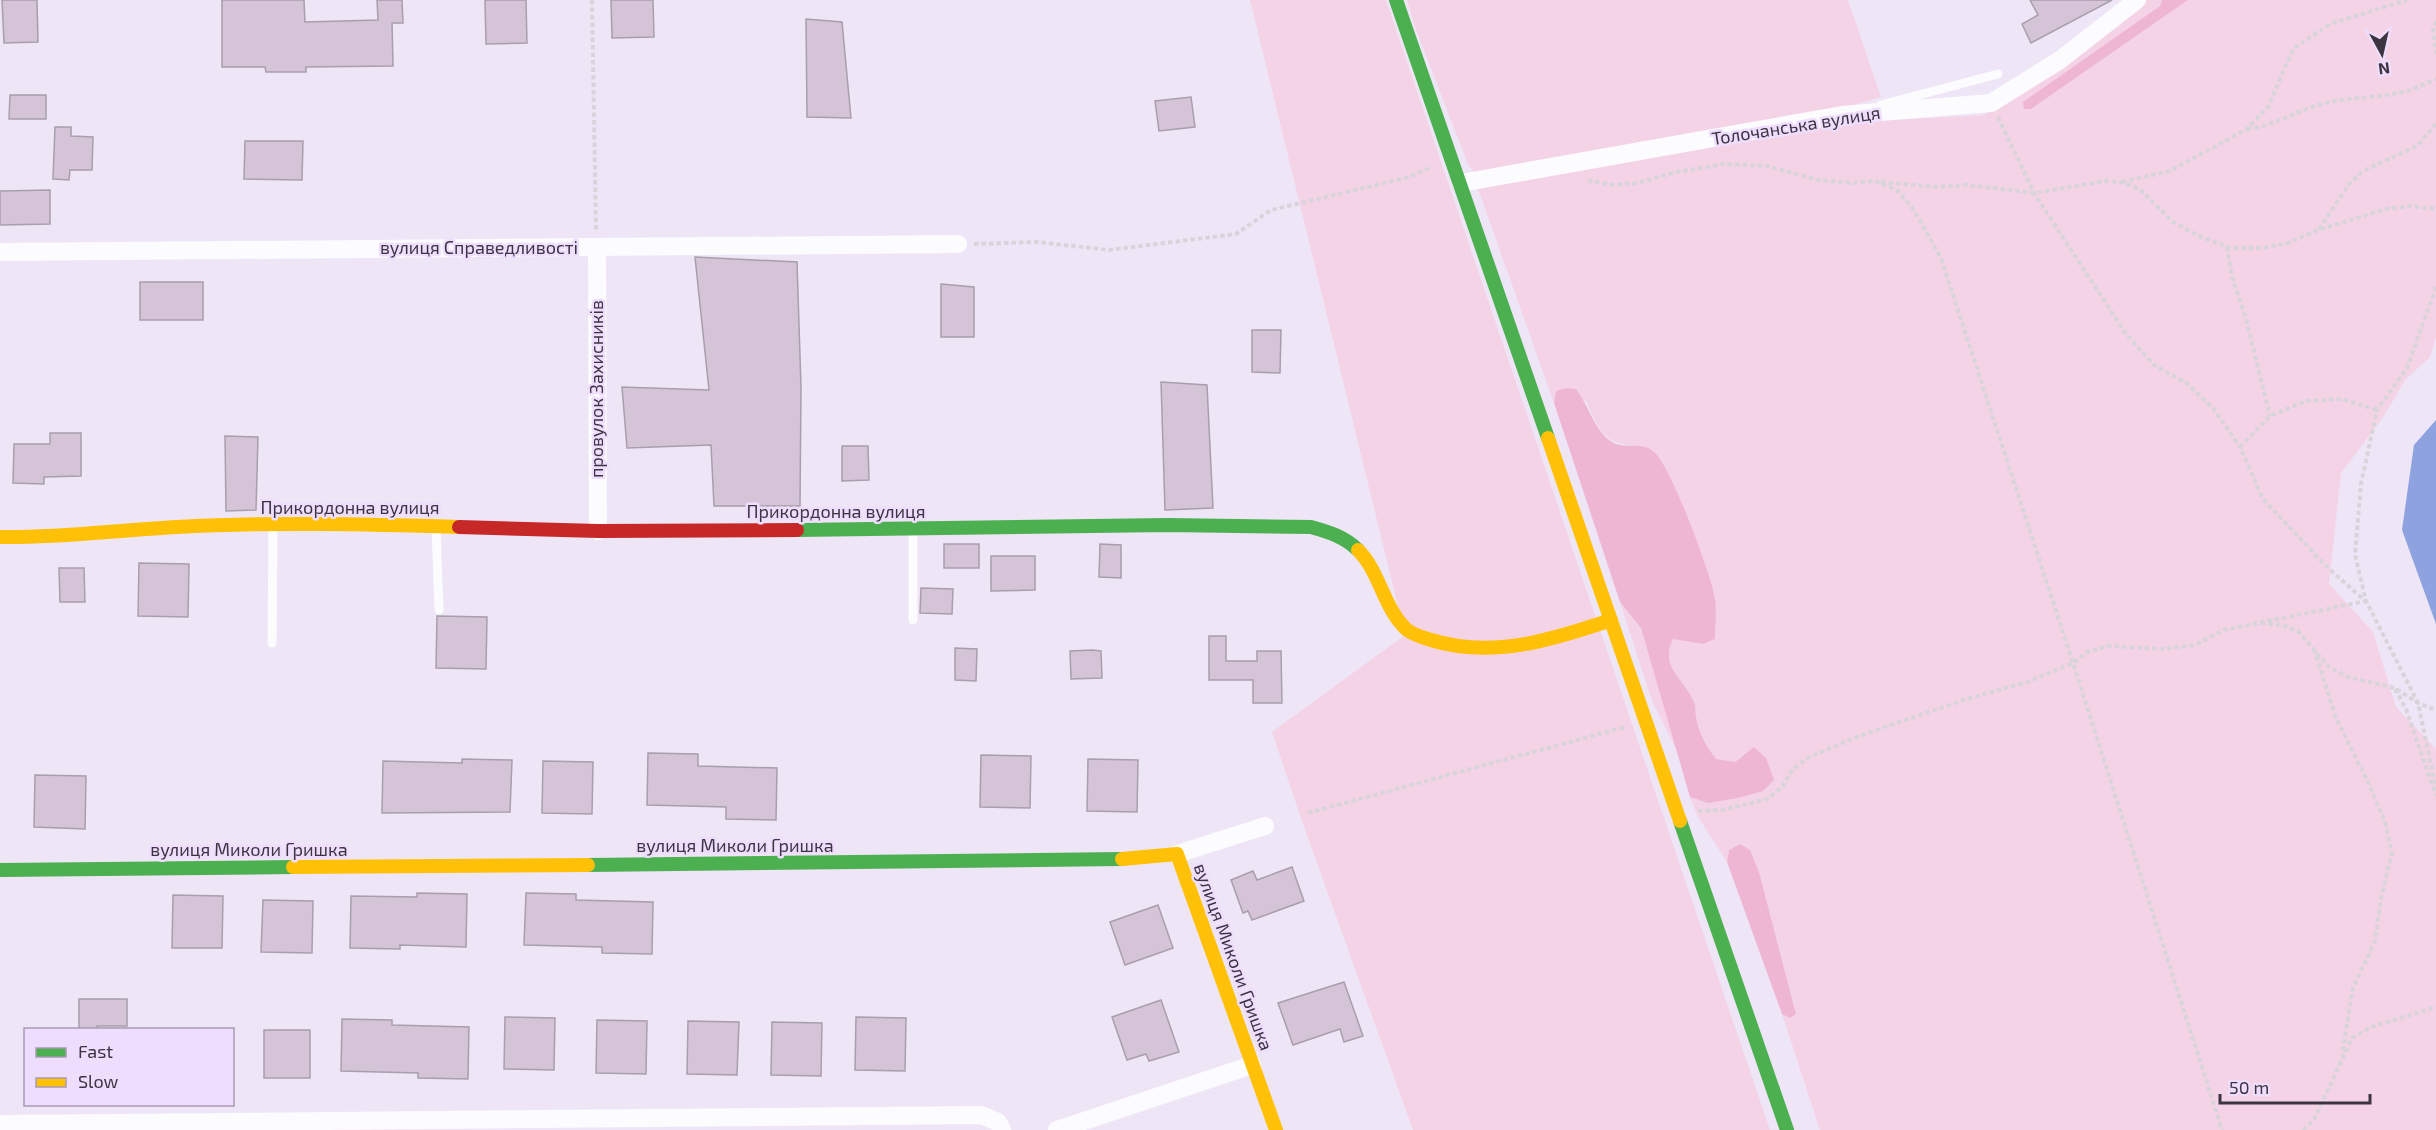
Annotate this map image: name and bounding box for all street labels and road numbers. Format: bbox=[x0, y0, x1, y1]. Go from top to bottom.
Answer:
street label: Толочанська вулиця bbox=[1710, 101, 1882, 149]
street label: вулиця Справедливості bbox=[380, 236, 578, 258]
street label: провулок Захисників bbox=[585, 300, 607, 478]
street label: Прикордонна вулиця bbox=[260, 496, 440, 518]
street label: Прикордонна вулиця bbox=[746, 500, 926, 522]
street label: вулиця Миколи Гришка bbox=[636, 834, 834, 856]
street label: вулиця Миколи Гришка bbox=[150, 838, 348, 860]
street label: вулиця Миколи Гришка bbox=[1190, 860, 1278, 1053]

